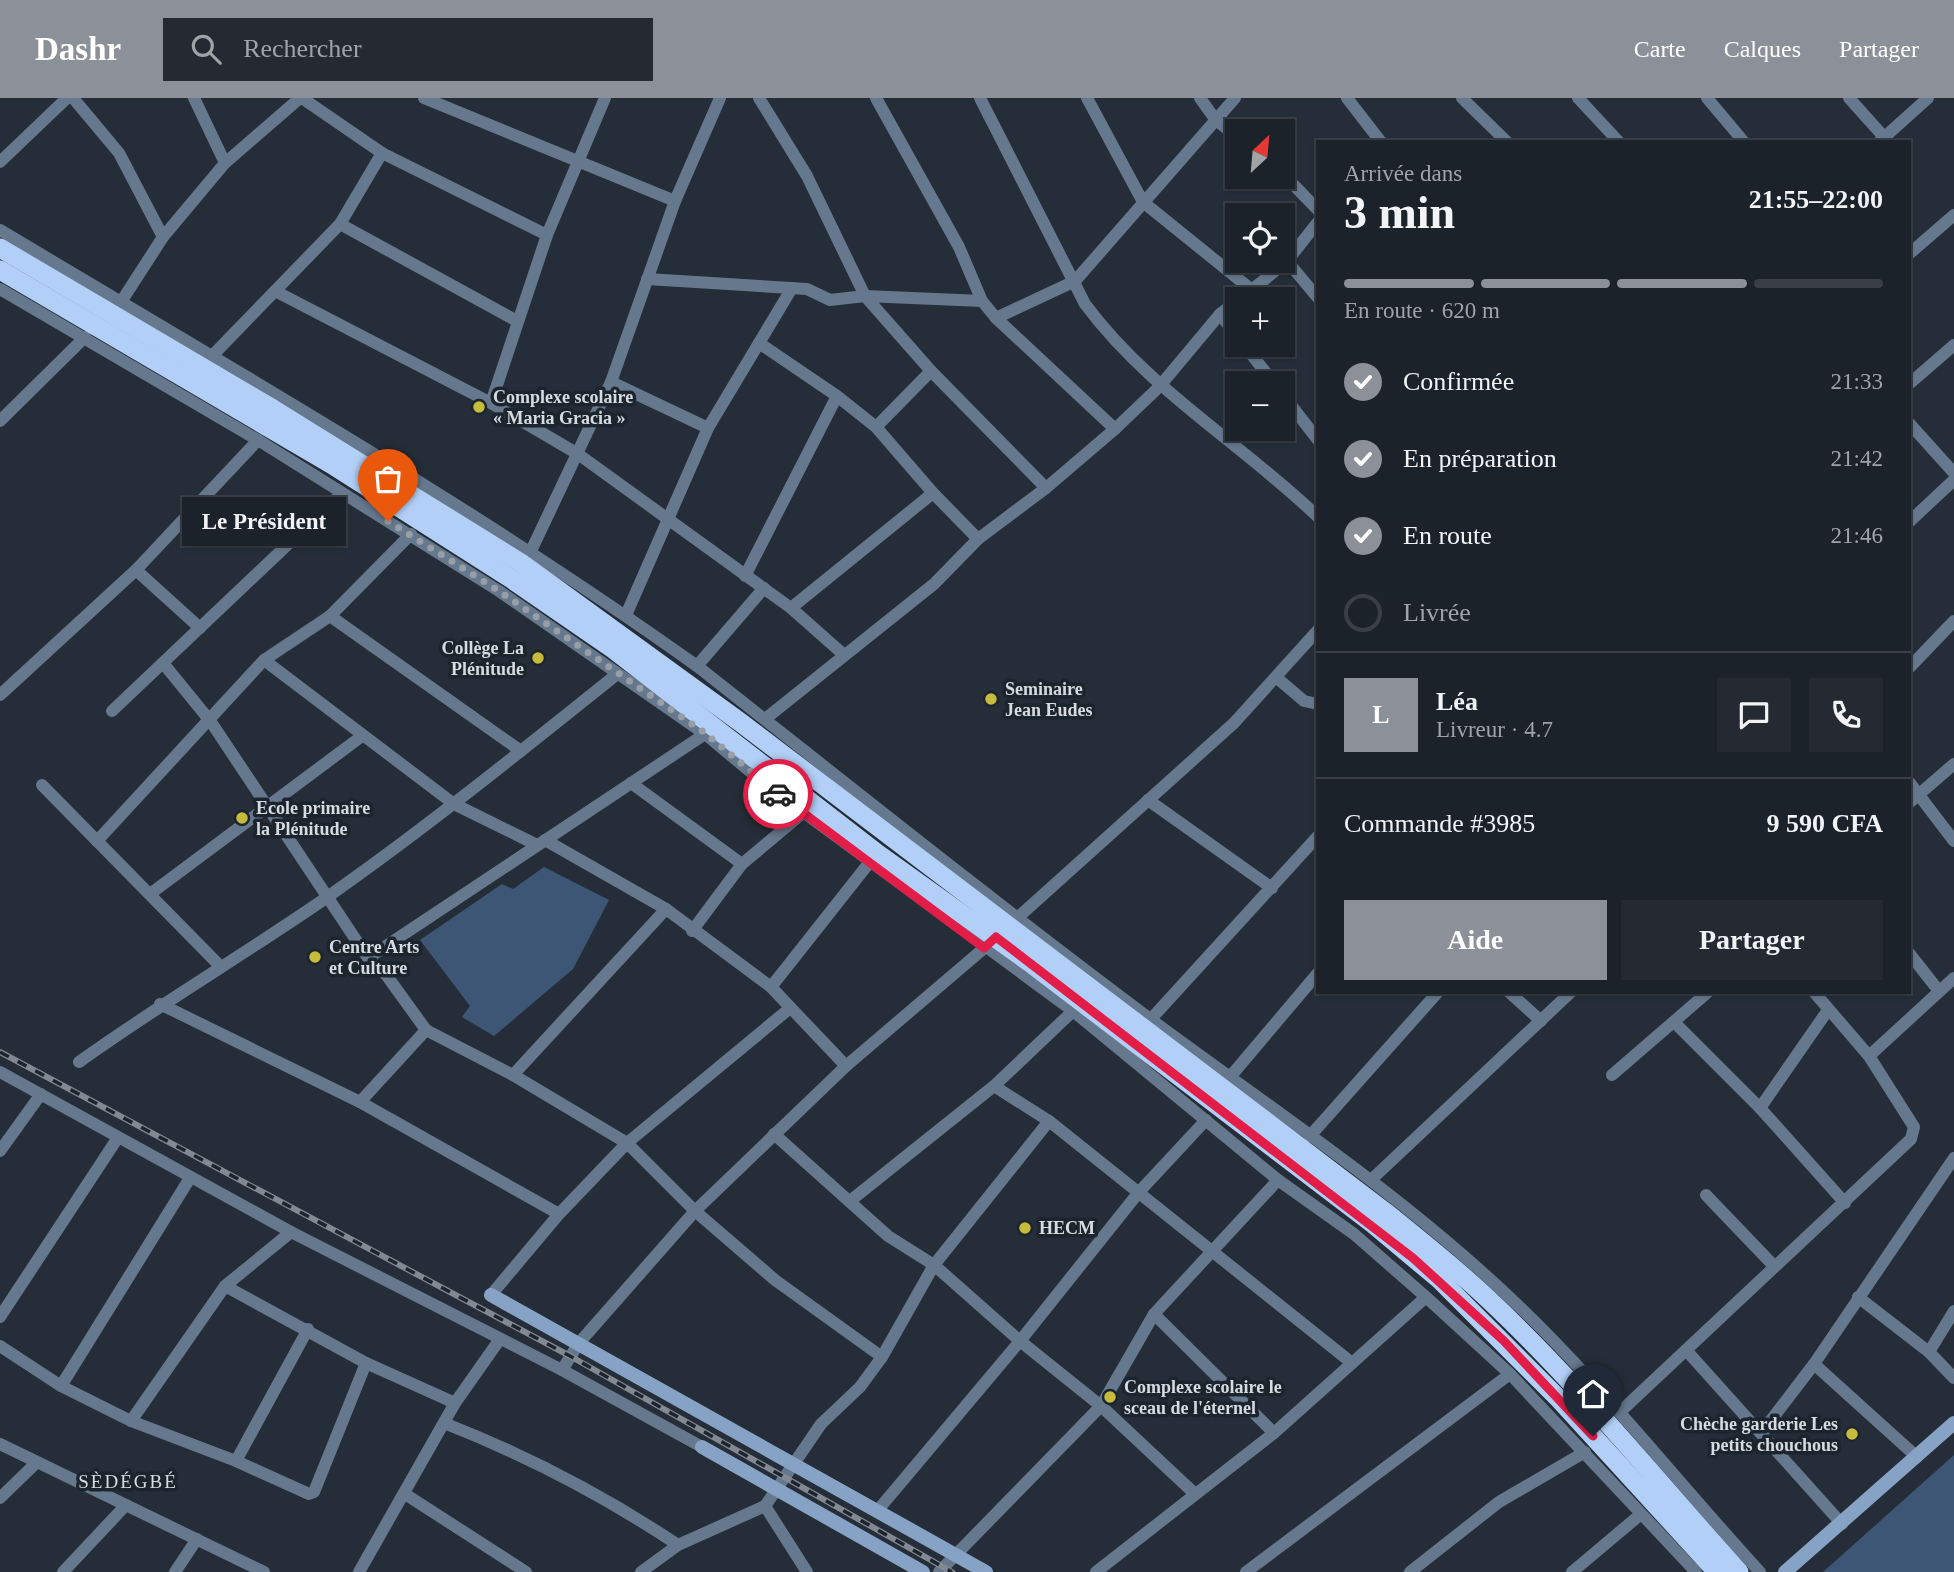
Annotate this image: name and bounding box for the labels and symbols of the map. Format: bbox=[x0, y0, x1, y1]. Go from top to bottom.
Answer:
north arrow bbox=[1225, 119, 1295, 189]
place label: Complexe scolaire « Maria Gracia » bbox=[493, 387, 633, 428]
marker: Complexe scolaire « Maria Gracia » bbox=[471, 399, 487, 415]
pin bbox=[358, 449, 418, 521]
callout: Le Président bbox=[182, 496, 346, 546]
place label: Collège La Plénitude bbox=[442, 638, 524, 679]
marker: Collège La Plénitude bbox=[530, 650, 546, 666]
place label: Seminaire Jean Eudes bbox=[1005, 679, 1093, 720]
marker: Seminaire Jean Eudes bbox=[983, 691, 999, 707]
courier bbox=[743, 759, 813, 829]
place label: Ecole primaire la Plénitude bbox=[256, 798, 370, 839]
marker: Ecole primaire la Plénitude bbox=[234, 810, 250, 826]
place label: Centre Arts et Culture bbox=[329, 937, 419, 978]
marker: Centre Arts et Culture bbox=[307, 949, 323, 965]
place label: HECM bbox=[1039, 1218, 1095, 1238]
marker: HECM bbox=[1017, 1220, 1033, 1236]
pin bbox=[1563, 1364, 1623, 1436]
place label: Complexe scolaire le sceau de l'éternel bbox=[1124, 1377, 1282, 1418]
marker: Complexe scolaire le sceau de l'éternel bbox=[1102, 1389, 1118, 1405]
place label: Chèche garderie Les petits chouchous bbox=[1680, 1414, 1838, 1455]
marker: Chèche garderie Les petits chouchous bbox=[1844, 1426, 1860, 1442]
district label: SÈDÉGBÉ bbox=[78, 1471, 178, 1492]

